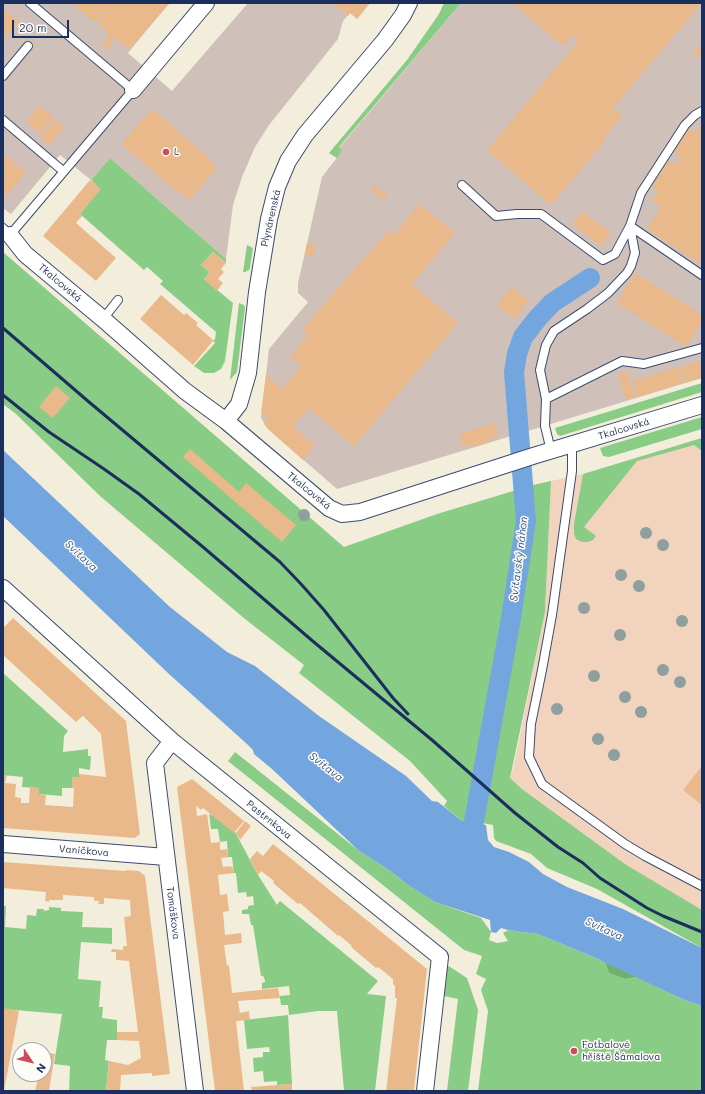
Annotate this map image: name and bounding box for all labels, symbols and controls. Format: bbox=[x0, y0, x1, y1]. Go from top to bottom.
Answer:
scale bar bbox=[14, 12, 71, 38]
text: 20 m bbox=[19, 19, 47, 35]
place label: L bbox=[174, 146, 179, 158]
marker: L bbox=[161, 147, 171, 157]
street label: Plynárenská bbox=[259, 188, 283, 248]
street label: Tkalcovská bbox=[36, 261, 84, 305]
street label: Tkalcovská bbox=[597, 415, 651, 443]
street label: Tkalcovská bbox=[285, 470, 333, 512]
water label: Svitavský náhon bbox=[507, 516, 531, 602]
water label: Svitava bbox=[62, 538, 100, 574]
water label: Svitava bbox=[306, 750, 346, 784]
street label: Pastrnkova bbox=[244, 798, 294, 842]
street label: Vaníčkova bbox=[59, 843, 109, 859]
street label: Tomáškova bbox=[164, 886, 182, 940]
water label: Svitava bbox=[583, 915, 625, 943]
place label: Fotbalové hřiště Šámalova bbox=[582, 1039, 660, 1062]
north arrow bbox=[12, 1042, 52, 1082]
marker: Fotbalové hřiště Šámalova bbox=[569, 1046, 579, 1056]
text: N bbox=[33, 1061, 50, 1076]

